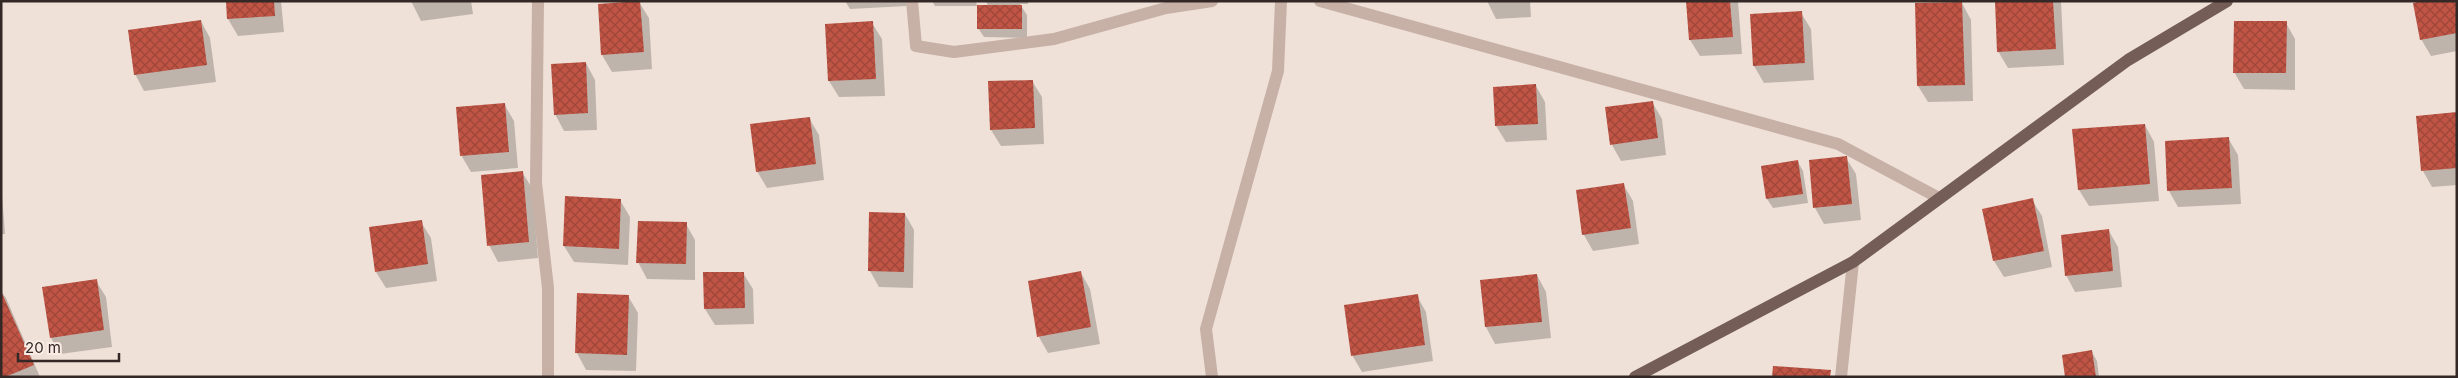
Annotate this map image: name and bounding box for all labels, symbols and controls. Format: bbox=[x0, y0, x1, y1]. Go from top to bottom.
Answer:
scale bar bbox=[18, 330, 119, 362]
text: 20 m bbox=[25, 338, 61, 357]

